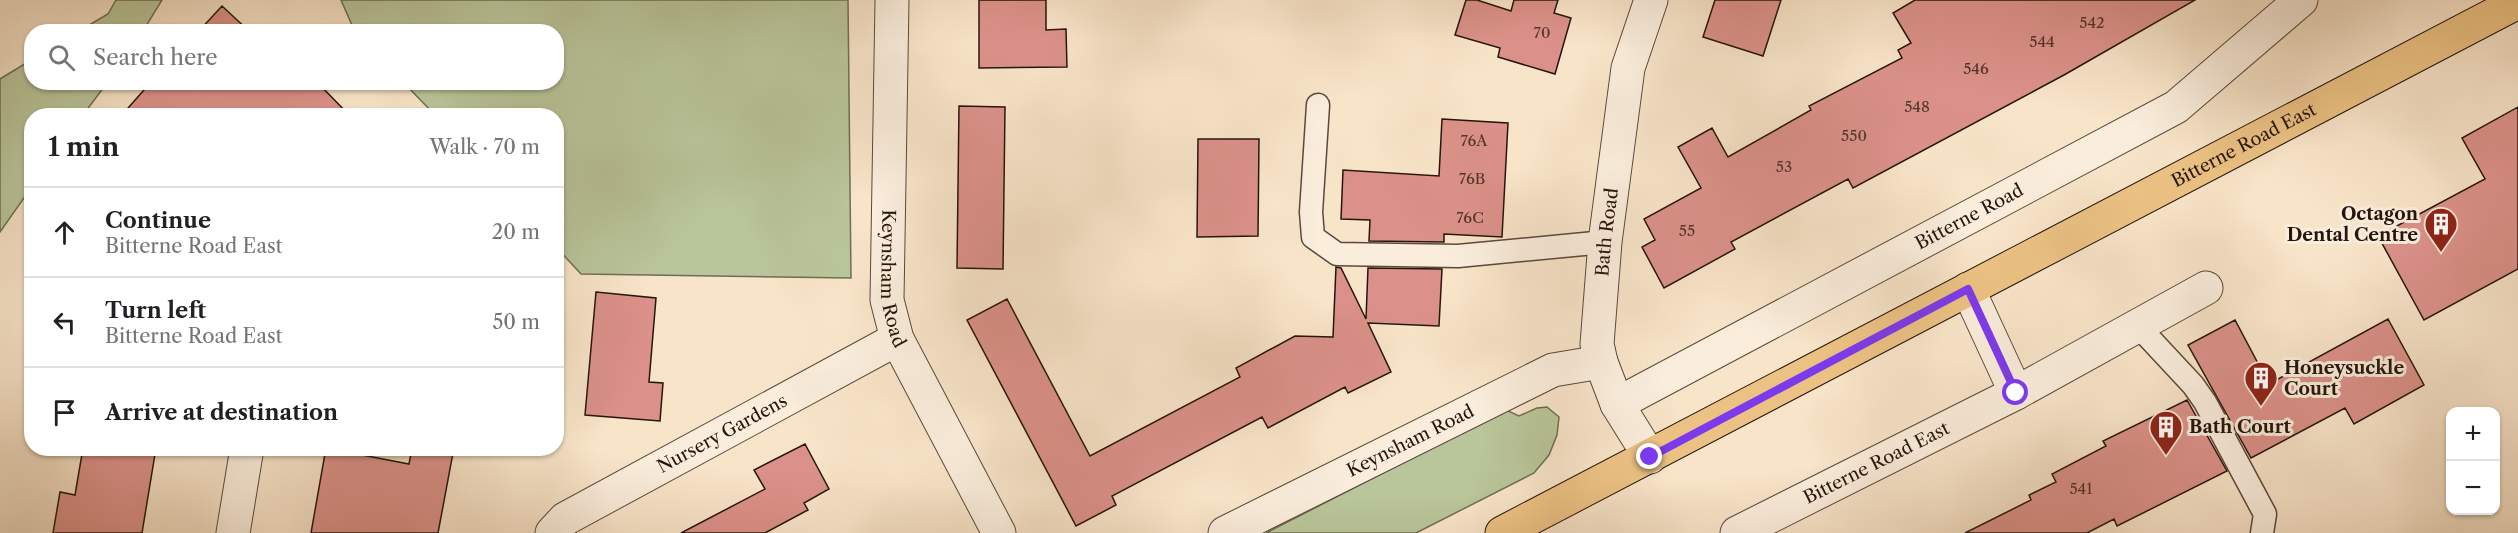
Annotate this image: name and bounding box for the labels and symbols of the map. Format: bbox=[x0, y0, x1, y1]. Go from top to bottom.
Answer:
house number: 542 bbox=[2079, 13, 2105, 32]
house number: 70 bbox=[1534, 23, 1550, 42]
house number: 544 bbox=[2029, 32, 2055, 51]
house number: 546 bbox=[1963, 59, 1989, 78]
house number: 548 bbox=[1904, 97, 1930, 116]
street label: Bitterne Road East bbox=[2168, 98, 2320, 192]
house number: 550 bbox=[1841, 126, 1867, 145]
house number: 76A bbox=[1461, 131, 1488, 150]
house number: 53 bbox=[1776, 157, 1792, 176]
house number: 76B bbox=[1459, 169, 1485, 188]
street label: Bitterne Road bbox=[1912, 179, 2027, 254]
street label: Bath Road bbox=[1591, 187, 1623, 277]
place label: Octagon Dental Centre bbox=[2287, 203, 2419, 246]
building icon: Octagon Dental Centre bbox=[2423, 206, 2459, 253]
house number: 76C bbox=[1456, 208, 1484, 227]
street label: Keynsham Road bbox=[876, 209, 911, 352]
house number: 55 bbox=[1679, 221, 1695, 240]
place label: Honeysuckle Court bbox=[2284, 357, 2404, 400]
building icon: Honeysuckle Court bbox=[2243, 360, 2279, 407]
route start bbox=[2002, 379, 2028, 405]
street label: Nursery Gardens bbox=[654, 390, 791, 478]
street label: Keynsham Road bbox=[1343, 400, 1478, 482]
building icon: Bath Court bbox=[2148, 409, 2184, 456]
place label: Bath Court bbox=[2189, 416, 2292, 438]
street label: Bitterne Road East bbox=[1800, 417, 1953, 509]
route end bbox=[1636, 443, 1662, 469]
house number: 541 bbox=[2069, 479, 2093, 498]

